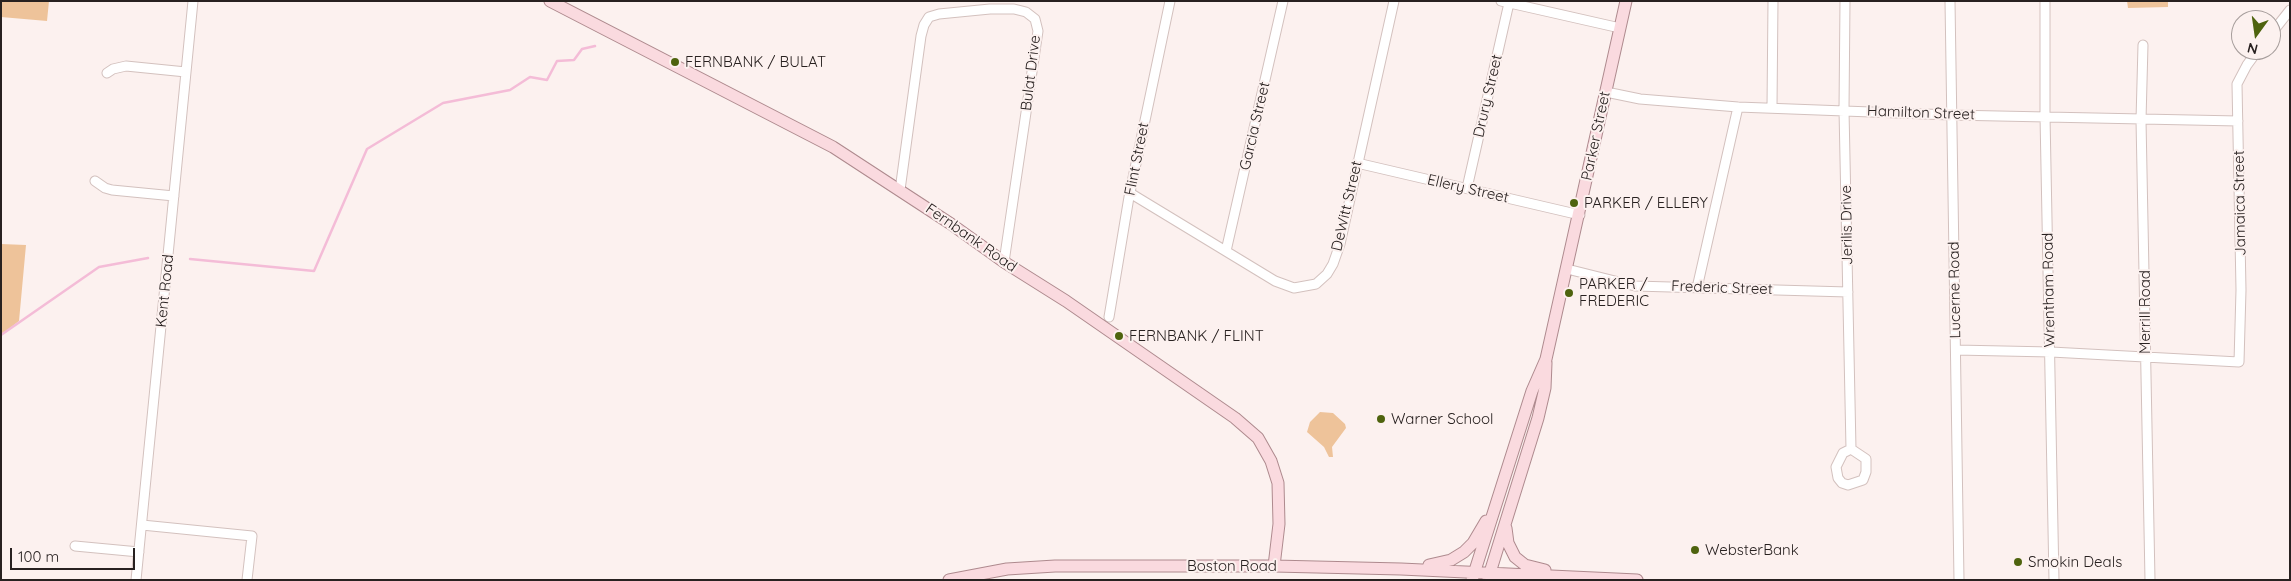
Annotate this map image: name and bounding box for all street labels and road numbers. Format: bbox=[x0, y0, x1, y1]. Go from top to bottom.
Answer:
street label: Bulat Drive bbox=[1017, 34, 1045, 112]
street label: Drury Street bbox=[1470, 53, 1506, 139]
street label: Garcia Street bbox=[1236, 80, 1274, 172]
street label: Parker Street bbox=[1578, 90, 1614, 182]
street label: Hamilton Street bbox=[1867, 102, 1975, 124]
street label: Flint Street bbox=[1121, 121, 1153, 197]
street label: Jamaica Street bbox=[2230, 150, 2250, 256]
street label: DeWitt Street bbox=[1328, 159, 1366, 253]
street label: Ellery Street bbox=[1425, 171, 1511, 207]
street label: Jerilis Drive bbox=[1837, 185, 1857, 265]
street label: Fernbank Road bbox=[922, 200, 1020, 276]
street label: Wrentham Road bbox=[2039, 232, 2059, 348]
street label: Lucerne Road bbox=[1945, 241, 1965, 339]
street label: Kent Road bbox=[152, 254, 178, 328]
street label: Merrill Road bbox=[2136, 270, 2154, 354]
street label: Frederic Street bbox=[1671, 277, 1773, 299]
street label: Boston Road bbox=[1187, 557, 1277, 575]

